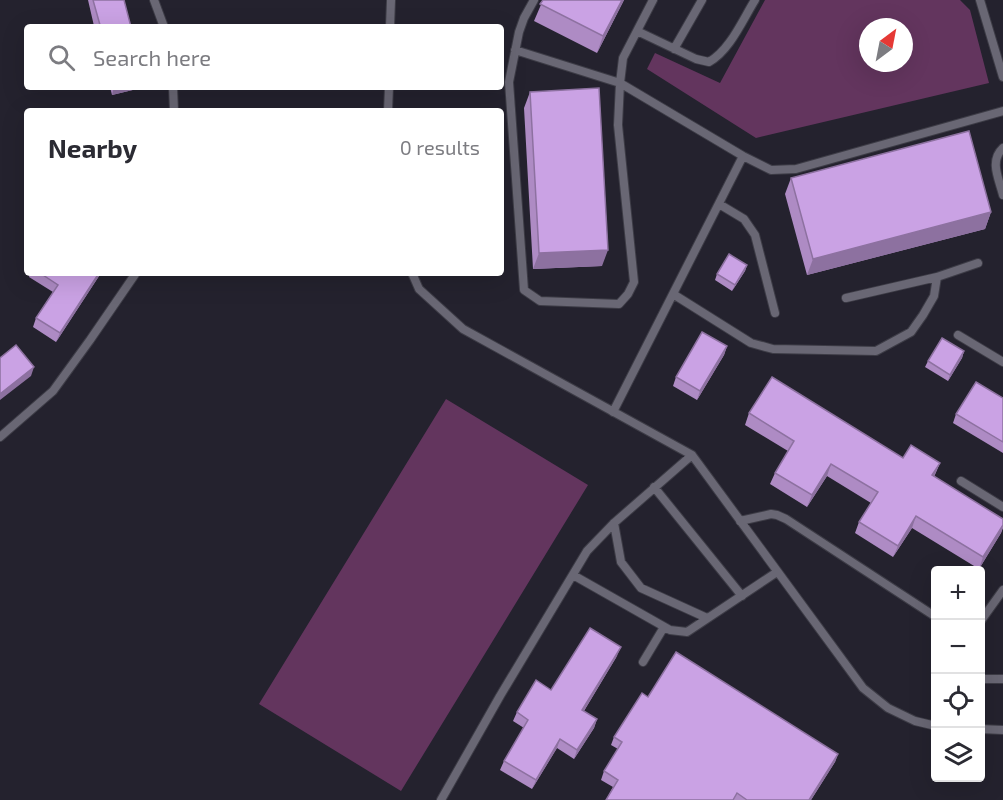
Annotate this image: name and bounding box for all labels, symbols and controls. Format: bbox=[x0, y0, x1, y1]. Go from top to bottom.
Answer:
north arrow bbox=[859, 18, 913, 72]
search box bbox=[24, 24, 504, 90]
icon: search bbox=[45, 41, 78, 74]
text: Search here bbox=[93, 44, 211, 70]
text: Nearby bbox=[48, 132, 137, 163]
text: 0 results bbox=[400, 135, 480, 159]
map controls bbox=[931, 566, 985, 782]
button: + bbox=[931, 566, 985, 620]
button: − bbox=[931, 620, 985, 674]
button: locate bbox=[931, 674, 985, 728]
button: layers bbox=[931, 728, 985, 782]

